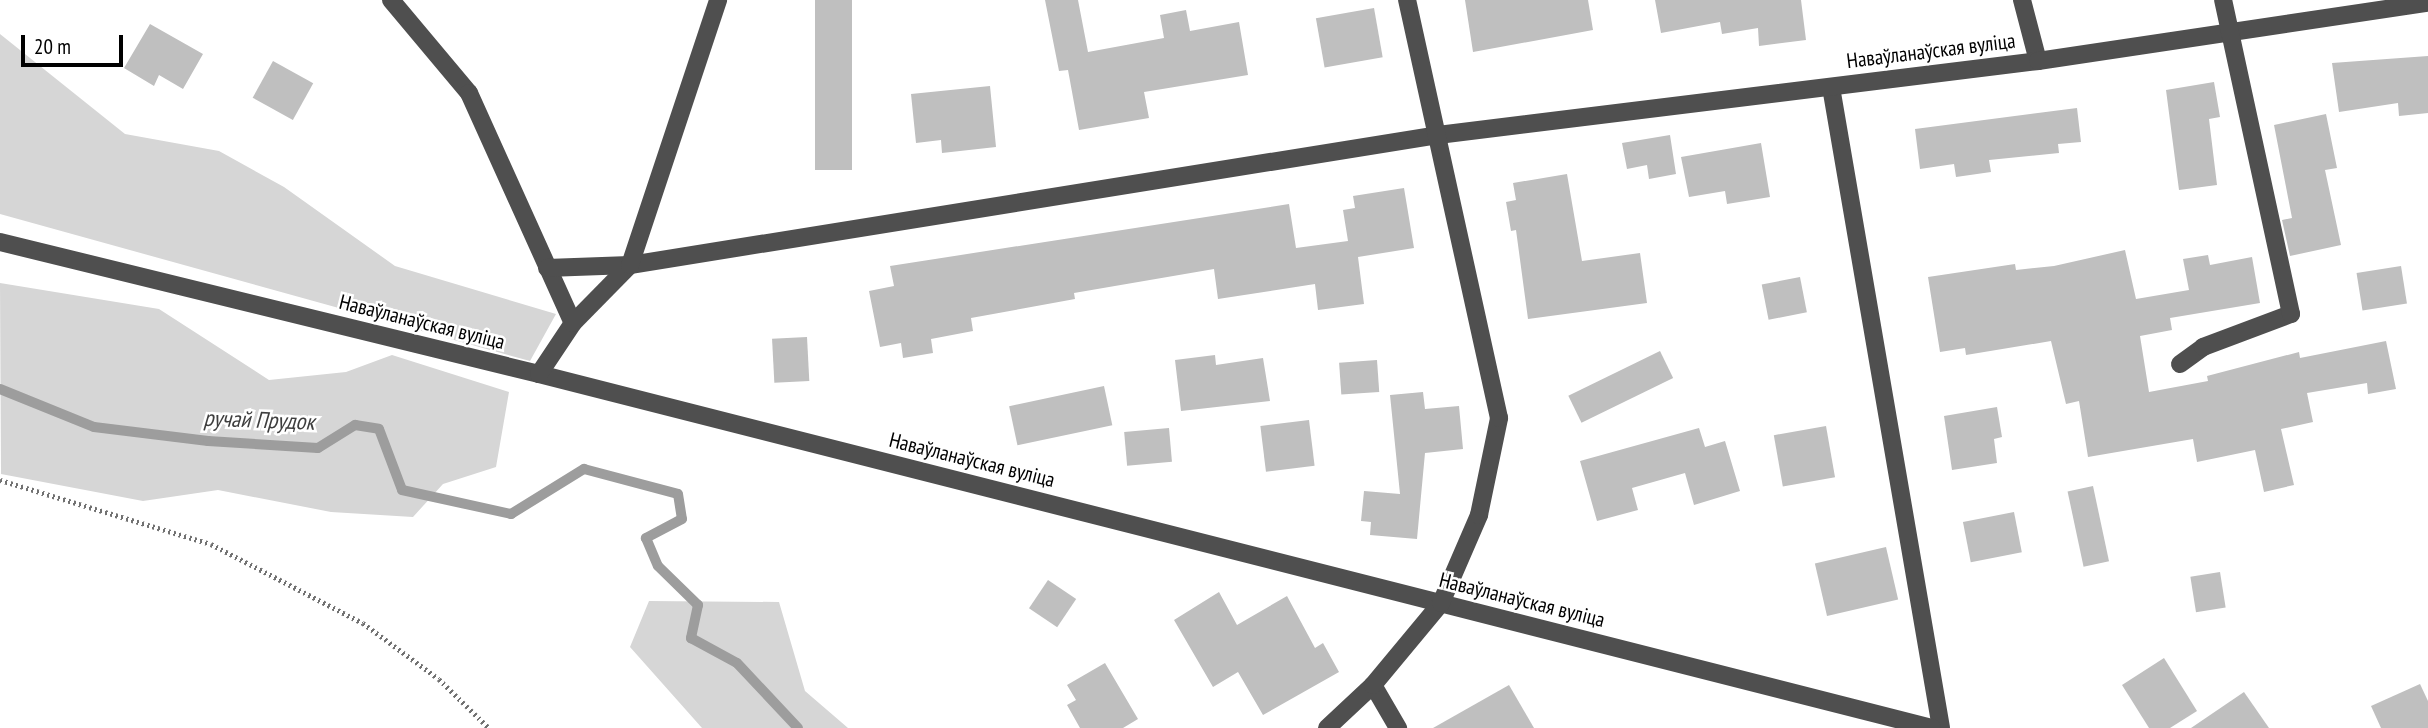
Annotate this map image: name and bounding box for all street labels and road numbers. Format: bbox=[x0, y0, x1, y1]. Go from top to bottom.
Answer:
street label: Наваўланаўская вуліца bbox=[1845, 28, 2017, 74]
street label: Наваўланаўская вуліца bbox=[337, 289, 507, 355]
street label: Наваўланаўская вуліца bbox=[887, 427, 1057, 493]
street label: Наваўланаўская вуліца bbox=[1437, 567, 1607, 633]

